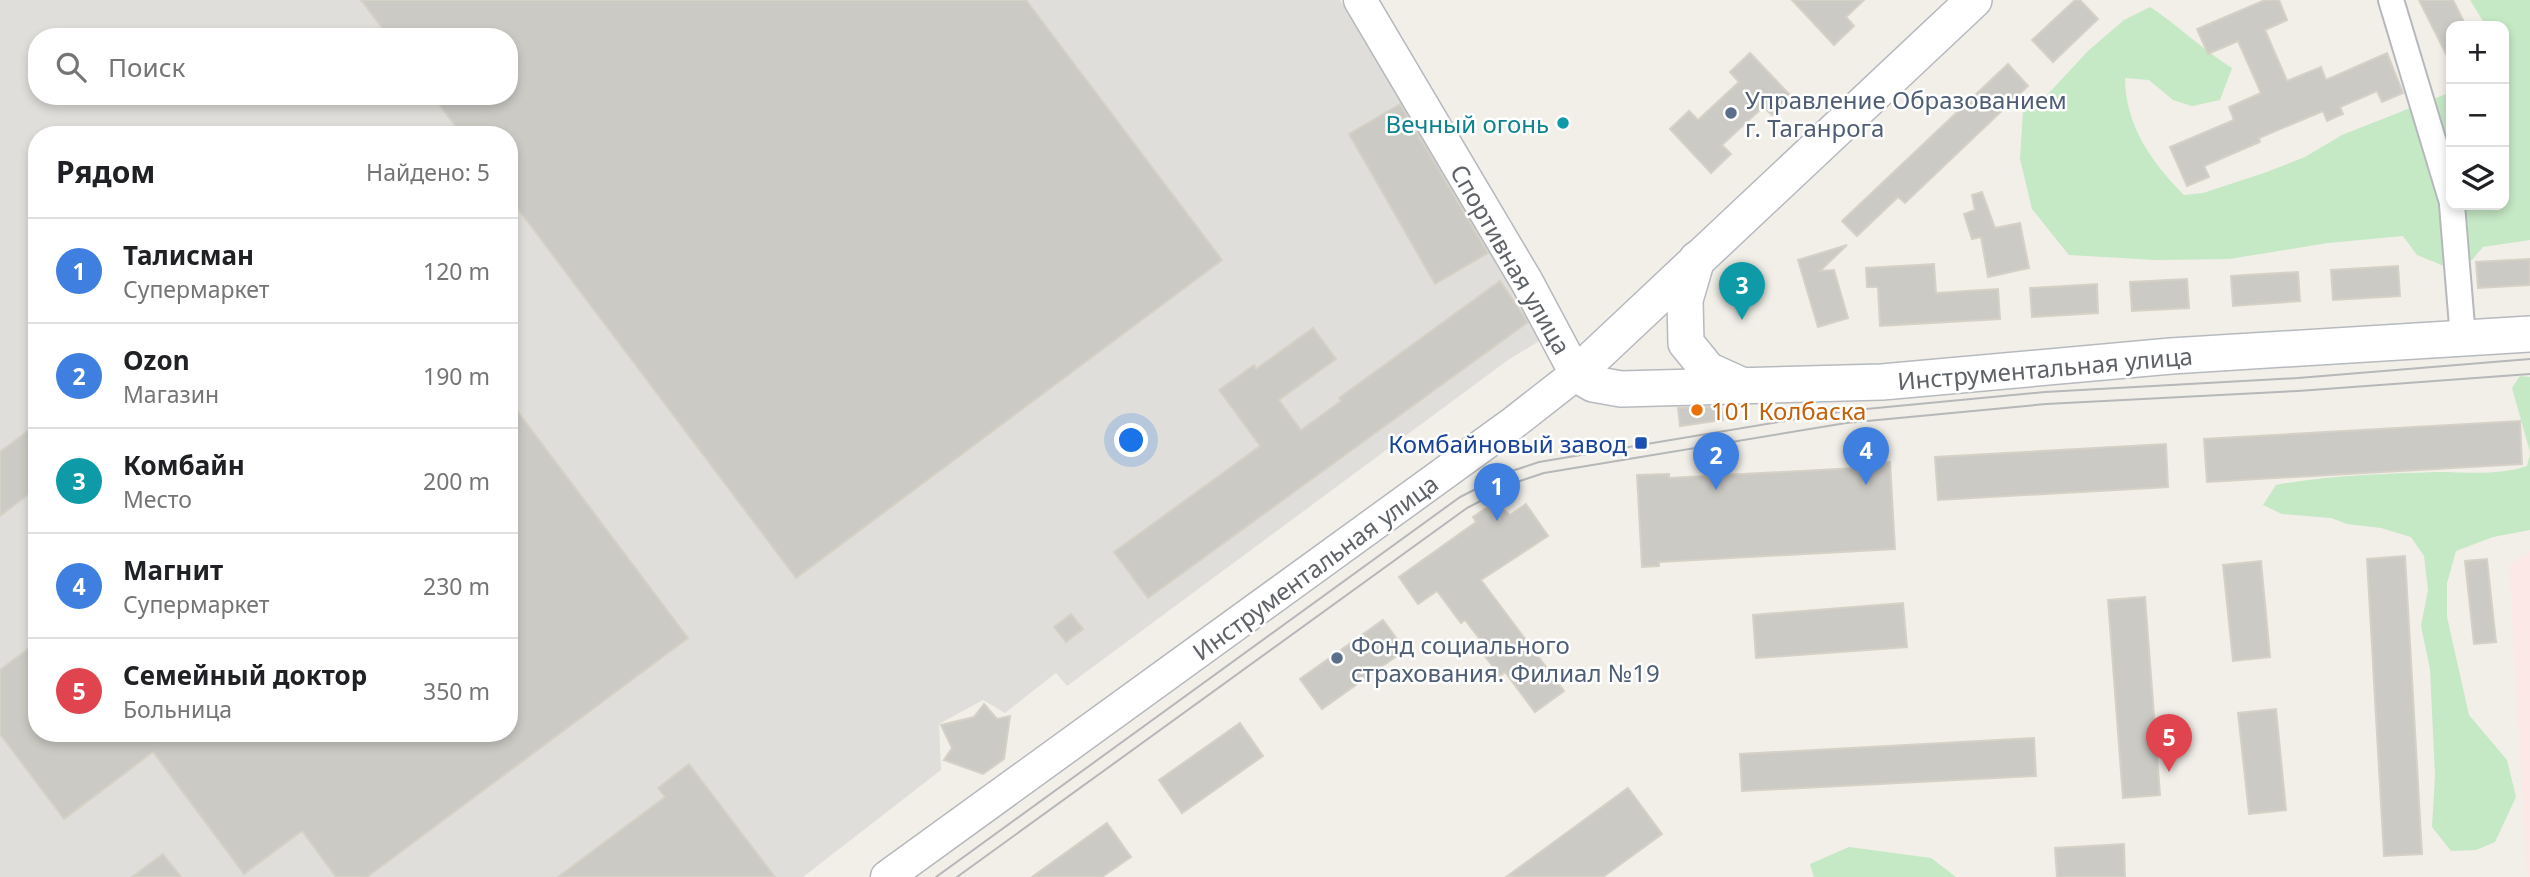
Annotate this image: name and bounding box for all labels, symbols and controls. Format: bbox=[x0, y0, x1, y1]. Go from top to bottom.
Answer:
map controls bbox=[2446, 21, 2509, 210]
button: + bbox=[2446, 21, 2509, 84]
search box bbox=[28, 28, 518, 105]
icon: search bbox=[52, 48, 90, 86]
text: Поиск bbox=[108, 49, 185, 85]
place label: Управление Образованием г. Таганрога bbox=[1745, 83, 2067, 144]
button: − bbox=[2446, 84, 2509, 147]
marker: Управление Образованием г. Таганрога bbox=[1723, 105, 1739, 121]
place label: Вечный огонь bbox=[1386, 107, 1549, 140]
marker: Вечный огонь bbox=[1555, 115, 1571, 131]
button: layers bbox=[2446, 147, 2509, 210]
text: Рядом bbox=[56, 151, 155, 192]
text: Найдено: 5 bbox=[366, 156, 490, 188]
street label: Спортивная улица bbox=[1443, 158, 1579, 360]
text: Талисман bbox=[123, 237, 254, 273]
text: 1 bbox=[72, 255, 86, 287]
text: 120 m bbox=[423, 255, 490, 287]
pin: 3 bbox=[1719, 262, 1765, 320]
text: Супермаркет bbox=[123, 273, 269, 305]
street label: Инструментальная улица bbox=[1896, 339, 2194, 397]
text: Ozon bbox=[123, 342, 190, 378]
text: 2 bbox=[72, 360, 86, 392]
text: 190 m bbox=[423, 360, 490, 392]
text: Магазин bbox=[123, 378, 219, 410]
place label: 101 Колбаска bbox=[1711, 394, 1866, 427]
marker: 101 Колбаска bbox=[1689, 402, 1705, 418]
your location bbox=[1114, 423, 1148, 457]
place label: Комбайновый завод bbox=[1388, 427, 1627, 460]
pin: 4 bbox=[1843, 427, 1889, 485]
pin: 2 bbox=[1693, 432, 1739, 490]
marker: Комбайновый завод bbox=[1633, 435, 1649, 451]
text: Комбайн bbox=[123, 447, 245, 483]
pin: 1 bbox=[1474, 463, 1520, 521]
text: 3 bbox=[72, 465, 86, 497]
text: 200 m bbox=[423, 465, 490, 497]
street label: Инструментальная улица bbox=[1185, 467, 1445, 667]
text: Место bbox=[123, 483, 192, 515]
text: Магнит bbox=[123, 552, 223, 588]
text: 4 bbox=[72, 570, 86, 602]
text: 230 m bbox=[423, 570, 490, 602]
text: Супермаркет bbox=[123, 588, 269, 620]
place label: Фонд социального страхования. Филиал №19 bbox=[1351, 628, 1660, 689]
marker: Фонд социального страхования. Филиал №19 bbox=[1329, 650, 1345, 666]
text: Семейный доктор bbox=[123, 657, 367, 693]
text: 5 bbox=[72, 675, 86, 707]
text: 350 m bbox=[423, 675, 490, 707]
text: Больница bbox=[123, 693, 232, 725]
pin: 5 bbox=[2146, 714, 2192, 772]

